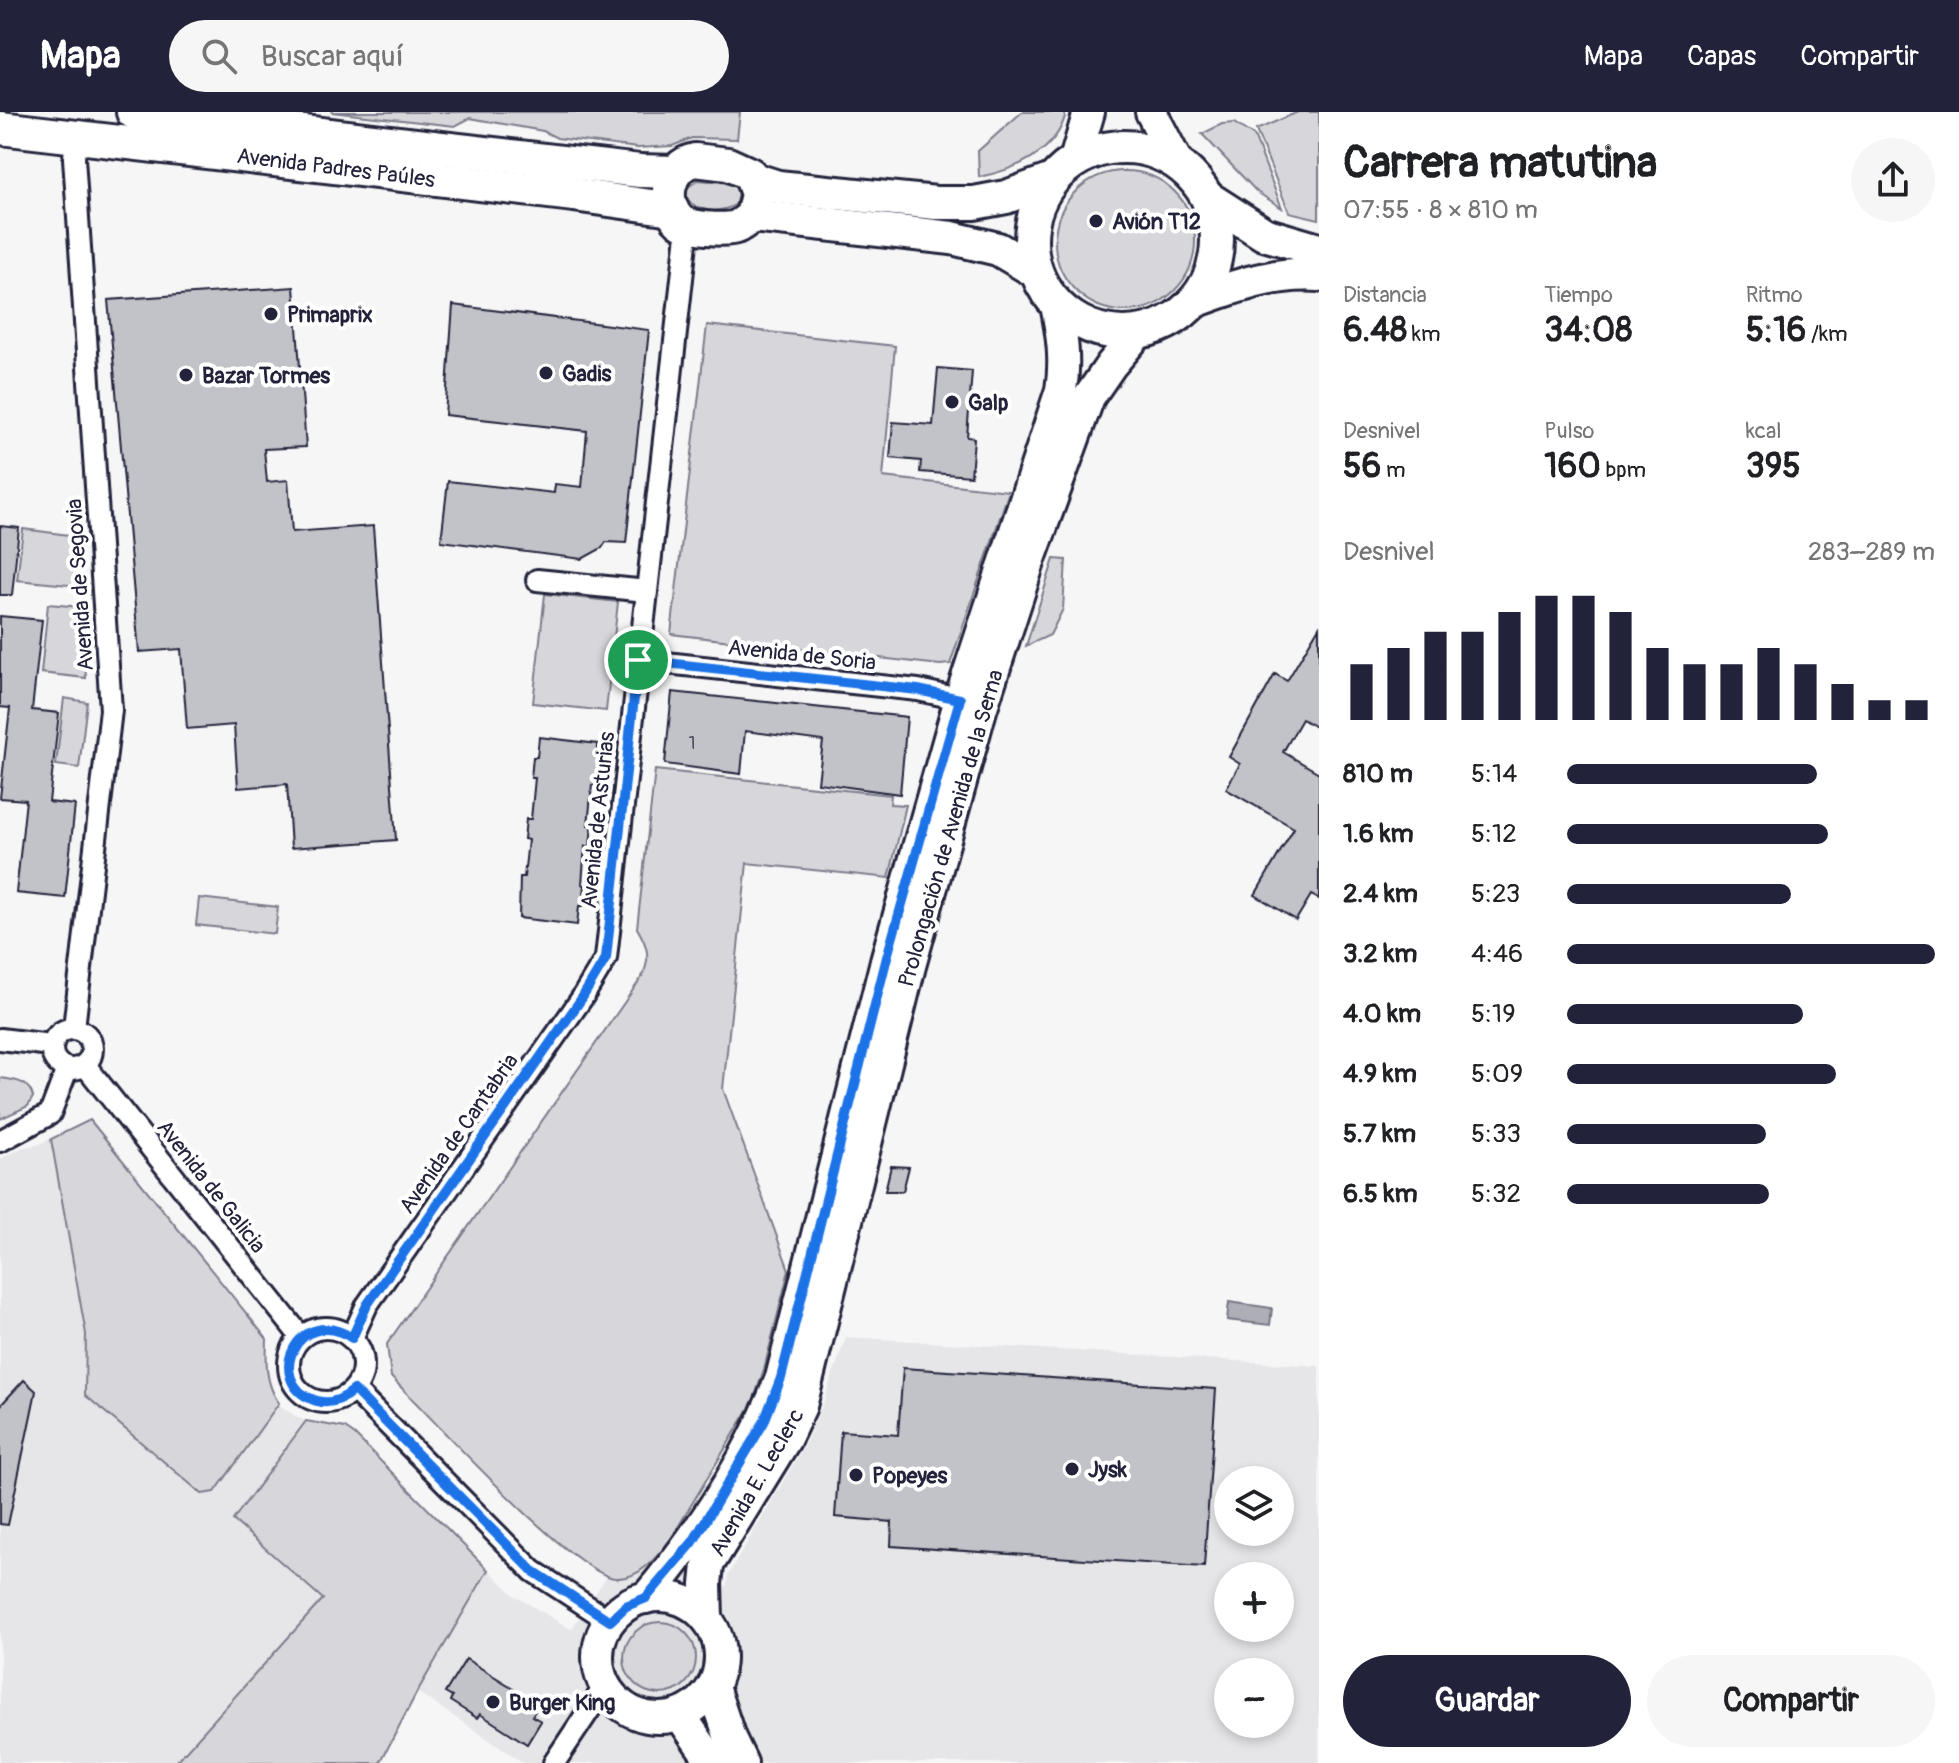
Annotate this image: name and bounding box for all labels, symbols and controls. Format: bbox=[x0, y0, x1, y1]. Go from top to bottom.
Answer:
search box bbox=[169, 20, 729, 92]
text: Mapa bbox=[40, 32, 121, 80]
icon: search bbox=[197, 34, 241, 78]
text: Buscar aquí bbox=[261, 38, 404, 75]
text: Mapa bbox=[1584, 39, 1643, 74]
text: Capas bbox=[1687, 39, 1756, 74]
text: Compartir bbox=[1800, 39, 1919, 74]
text: Carrera matutina bbox=[1343, 136, 1657, 191]
button: share bbox=[1851, 138, 1935, 222]
street label: Avenida Padres Paúles bbox=[235, 142, 437, 194]
text: 07:55 · 8 × 810 m bbox=[1343, 194, 1538, 226]
place label: Avión T12 bbox=[1112, 208, 1201, 236]
marker: Avión T12 bbox=[1087, 212, 1105, 230]
text: Distancia bbox=[1343, 281, 1427, 309]
text: Tiempo bbox=[1544, 281, 1613, 309]
text: Ritmo bbox=[1746, 281, 1803, 309]
place label: Primaprix bbox=[287, 301, 373, 329]
marker: Primaprix bbox=[262, 305, 280, 323]
text: 6.48 bbox=[1343, 309, 1407, 352]
text: 34:08 bbox=[1544, 309, 1632, 352]
text: 5:16 bbox=[1746, 309, 1806, 352]
text: km bbox=[1407, 320, 1441, 348]
text: /km bbox=[1806, 320, 1848, 348]
place label: Gadis bbox=[562, 360, 612, 388]
place label: Bazar Tormes bbox=[202, 362, 330, 390]
marker: Gadis bbox=[537, 364, 555, 382]
marker: Bazar Tormes bbox=[177, 366, 195, 384]
place label: Galp bbox=[968, 389, 1008, 417]
marker: Galp bbox=[943, 393, 961, 411]
text: Desnivel bbox=[1343, 417, 1420, 445]
text: Pulso bbox=[1544, 417, 1594, 445]
text: kcal bbox=[1746, 417, 1781, 445]
text: 56 bbox=[1343, 445, 1381, 488]
text: 160 bbox=[1544, 445, 1601, 488]
text: 395 bbox=[1746, 445, 1801, 488]
text: m bbox=[1381, 456, 1406, 484]
text: bpm bbox=[1601, 456, 1646, 484]
street label: Avenida de Segovia bbox=[60, 498, 100, 672]
text: Desnivel bbox=[1343, 536, 1435, 568]
text: 283–289 m bbox=[1808, 536, 1935, 568]
pin bbox=[604, 626, 672, 694]
street label: Avenida de Soria bbox=[726, 633, 877, 677]
icon: arrive bbox=[616, 638, 660, 682]
street label: Prolongación de Avenida de la Serna bbox=[892, 666, 1010, 990]
street label: Avenida de Asturias bbox=[575, 730, 621, 910]
house number: 1 bbox=[688, 732, 696, 755]
text: 810 m bbox=[1343, 758, 1413, 790]
text: 5:14 bbox=[1471, 758, 1517, 790]
text: 1.6 km bbox=[1343, 818, 1414, 850]
text: 5:12 bbox=[1471, 818, 1517, 850]
text: 2.4 km bbox=[1343, 878, 1418, 910]
text: 5:23 bbox=[1471, 878, 1520, 910]
text: 3.2 km bbox=[1343, 938, 1417, 970]
text: 4:46 bbox=[1471, 938, 1523, 970]
text: 4.0 km bbox=[1343, 998, 1421, 1030]
text: 5:19 bbox=[1471, 998, 1516, 1030]
street label: Avenida de Cantabria bbox=[393, 1048, 525, 1219]
text: 4.9 km bbox=[1343, 1058, 1417, 1090]
text: 5:09 bbox=[1471, 1058, 1523, 1090]
street label: Avenida de Galicia bbox=[151, 1114, 272, 1259]
text: 5.7 km bbox=[1343, 1118, 1416, 1150]
text: 5:33 bbox=[1471, 1118, 1521, 1150]
text: 6.5 km bbox=[1343, 1178, 1418, 1210]
text: 5:32 bbox=[1471, 1178, 1521, 1210]
street label: Avenida E. Leclerc bbox=[703, 1404, 810, 1561]
place label: Jysk bbox=[1088, 1456, 1128, 1484]
marker: Jysk bbox=[1063, 1460, 1081, 1478]
place label: Popeyes bbox=[872, 1462, 947, 1490]
marker: Popeyes bbox=[847, 1466, 865, 1484]
map controls bbox=[1214, 1466, 1294, 1738]
button: layers bbox=[1214, 1466, 1294, 1546]
button: + bbox=[1214, 1562, 1294, 1642]
button: Guardar bbox=[1343, 1655, 1631, 1747]
button: Compartir bbox=[1647, 1655, 1935, 1747]
button: − bbox=[1214, 1658, 1294, 1738]
place label: Burger King bbox=[509, 1689, 615, 1717]
marker: Burger King bbox=[484, 1693, 502, 1711]

